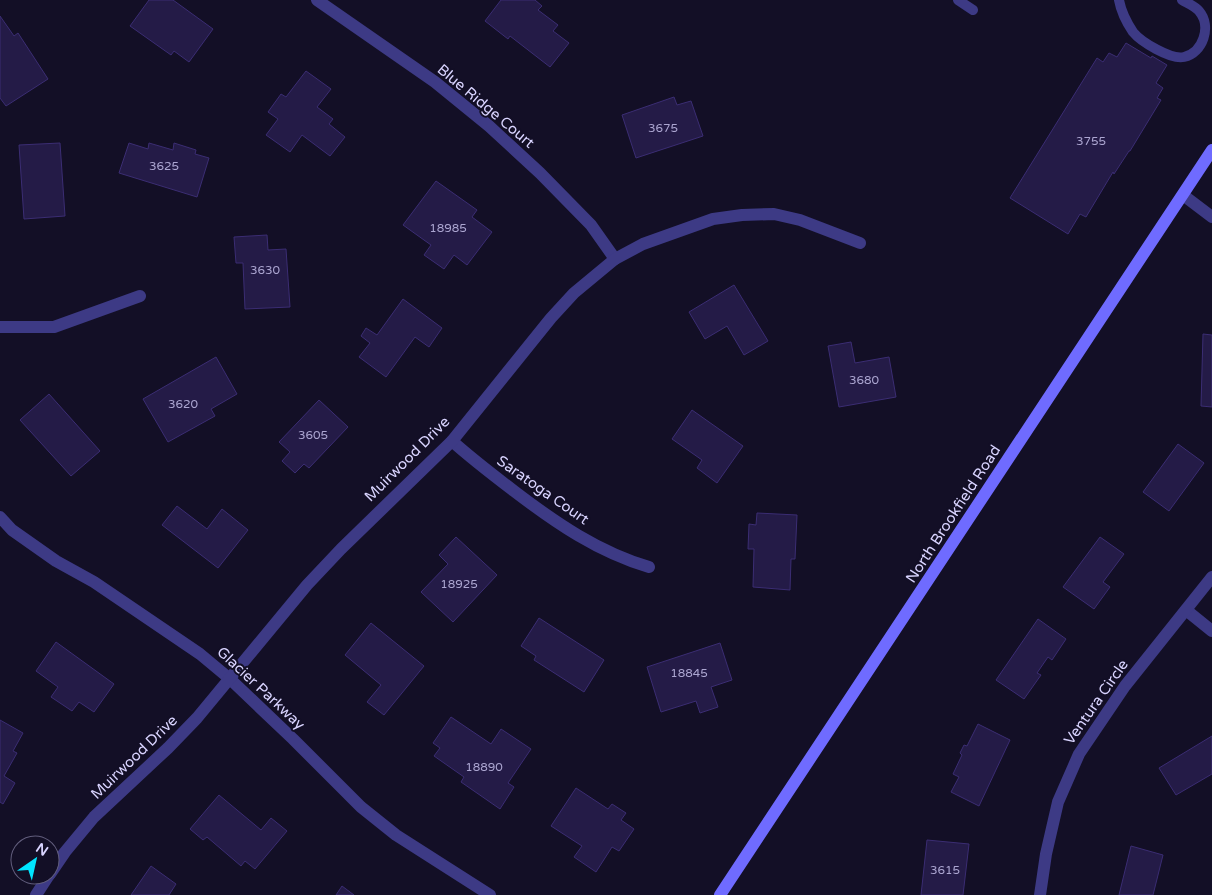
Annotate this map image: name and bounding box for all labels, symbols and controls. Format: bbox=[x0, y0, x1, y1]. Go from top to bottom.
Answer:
street label: Blue Ridge Court bbox=[434, 60, 538, 152]
house number: 3675 bbox=[648, 121, 678, 135]
house number: 3755 bbox=[1076, 134, 1106, 148]
house number: 3625 bbox=[149, 159, 179, 173]
house number: 18985 bbox=[429, 221, 467, 235]
house number: 3630 bbox=[250, 263, 281, 277]
house number: 3680 bbox=[849, 373, 880, 387]
house number: 3620 bbox=[168, 397, 199, 411]
street label: Muirwood Drive bbox=[361, 413, 453, 505]
house number: 3605 bbox=[298, 428, 328, 442]
street label: North Brookfield Road bbox=[902, 442, 1004, 586]
street label: Saratoga Court bbox=[494, 452, 593, 529]
house number: 18925 bbox=[440, 577, 478, 591]
street label: Glacier Parkway bbox=[213, 643, 309, 733]
street label: Ventura Circle bbox=[1060, 656, 1132, 748]
house number: 18845 bbox=[670, 666, 708, 680]
street label: Muirwood Drive bbox=[87, 711, 181, 803]
house number: 18890 bbox=[465, 760, 503, 774]
north arrow bbox=[10, 835, 60, 885]
text: N bbox=[33, 839, 51, 860]
house number: 3615 bbox=[930, 863, 960, 877]

